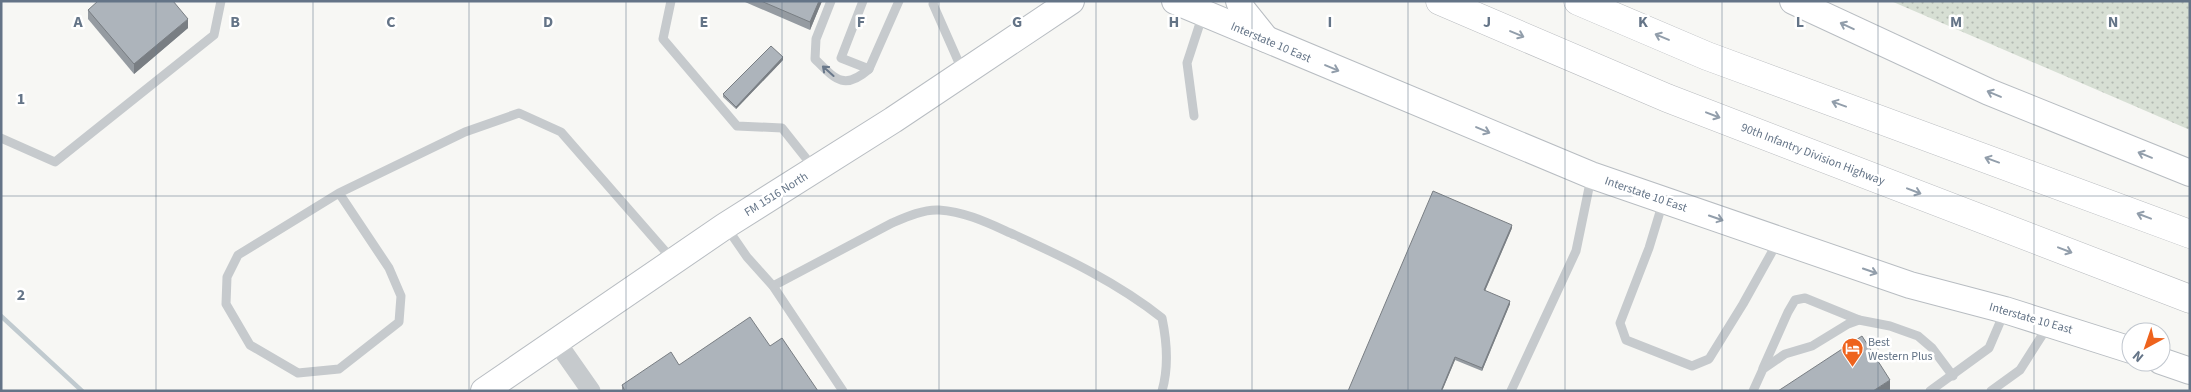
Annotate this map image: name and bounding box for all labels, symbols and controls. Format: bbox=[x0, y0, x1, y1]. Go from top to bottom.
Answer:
text: A bbox=[72, 11, 83, 33]
text: B bbox=[230, 11, 240, 33]
text: C bbox=[386, 11, 396, 33]
text: D bbox=[543, 11, 553, 33]
text: E bbox=[700, 11, 708, 33]
text: F bbox=[857, 11, 865, 33]
text: G bbox=[1012, 11, 1022, 33]
text: H bbox=[1169, 11, 1179, 33]
text: I bbox=[1328, 11, 1332, 33]
text: J bbox=[1483, 11, 1491, 33]
text: K bbox=[1638, 11, 1648, 33]
text: L bbox=[1796, 11, 1804, 33]
text: M bbox=[1950, 11, 1962, 33]
text: N bbox=[2108, 11, 2118, 33]
street label: Interstate 10 East bbox=[1228, 18, 1314, 67]
one-way arrow bbox=[1839, 20, 1854, 30]
one-way arrow bbox=[1509, 30, 1524, 40]
one-way arrow bbox=[1655, 31, 1670, 41]
one-way arrow bbox=[1325, 64, 1340, 73]
one-way arrow bbox=[822, 65, 835, 77]
text: 1 bbox=[17, 88, 25, 110]
one-way arrow bbox=[1987, 88, 2002, 98]
one-way arrow bbox=[1832, 99, 1847, 108]
one-way arrow bbox=[1704, 111, 1720, 120]
street label: 90th Infantry Division Highway bbox=[1738, 119, 1888, 190]
one-way arrow bbox=[1474, 126, 1490, 135]
one-way arrow bbox=[2137, 150, 2153, 159]
one-way arrow bbox=[1985, 155, 2000, 164]
street label: FM 1516 North bbox=[741, 168, 811, 221]
street label: Interstate 10 East bbox=[1602, 172, 1689, 217]
one-way arrow bbox=[1906, 188, 1921, 197]
one-way arrow bbox=[2137, 211, 2152, 220]
one-way arrow bbox=[1708, 214, 1723, 223]
one-way arrow bbox=[2057, 246, 2072, 255]
one-way arrow bbox=[1862, 267, 1878, 277]
text: 2 bbox=[17, 284, 25, 306]
street label: Interstate 10 East bbox=[1987, 298, 2075, 338]
north arrow bbox=[2121, 322, 2171, 372]
place label: Best Western Plus bbox=[1868, 334, 1933, 365]
hotel icon: Best Western Plus bbox=[1840, 337, 1864, 368]
text: N bbox=[2128, 346, 2148, 367]

